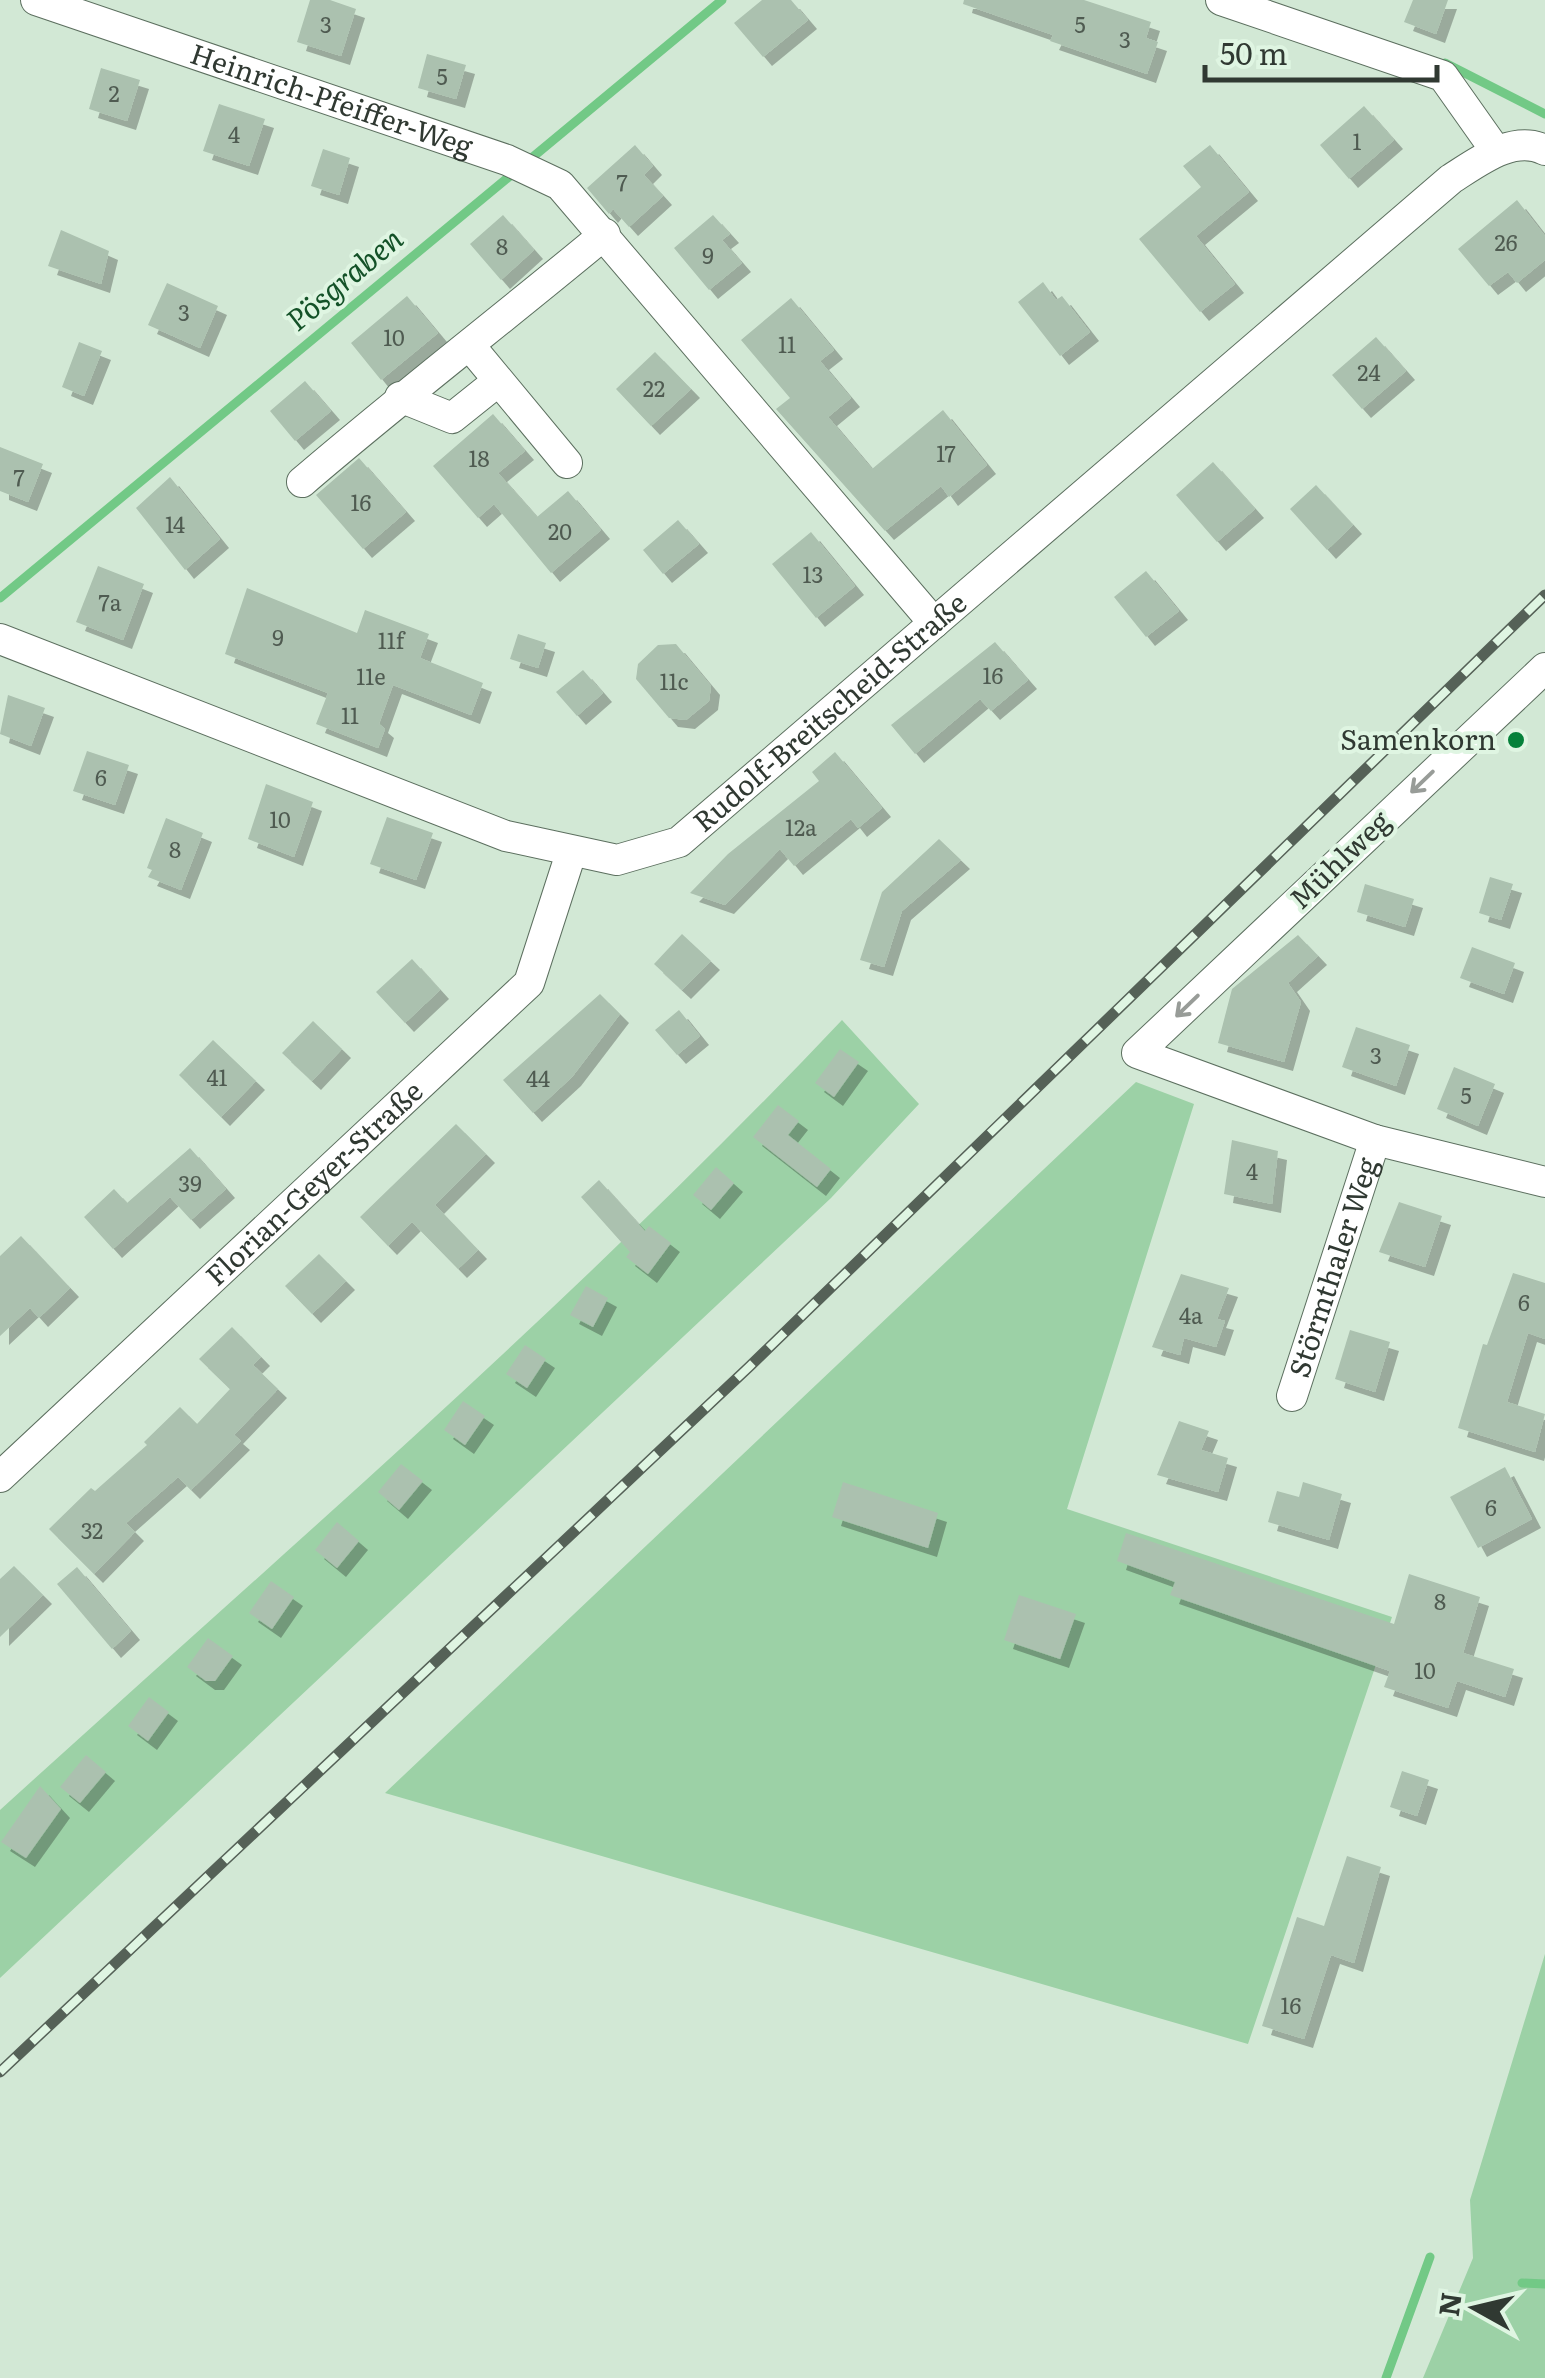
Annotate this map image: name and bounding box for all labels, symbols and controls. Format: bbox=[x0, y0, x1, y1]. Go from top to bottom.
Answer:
house number: 3 bbox=[320, 7, 332, 40]
house number: 5 bbox=[1074, 7, 1086, 40]
scale bar bbox=[1205, 20, 1438, 82]
house number: 3 bbox=[1119, 22, 1131, 55]
text: 50 m bbox=[1220, 30, 1288, 74]
street label: Heinrich-Pfeiffer-Weg bbox=[185, 31, 479, 166]
house number: 5 bbox=[436, 59, 448, 92]
house number: 2 bbox=[108, 76, 120, 109]
house number: 4 bbox=[228, 117, 240, 150]
house number: 1 bbox=[1353, 124, 1362, 157]
house number: 7 bbox=[616, 165, 628, 198]
water label: Pösgraben bbox=[275, 216, 411, 340]
house number: 26 bbox=[1495, 225, 1518, 258]
house number: 8 bbox=[496, 229, 508, 262]
house number: 9 bbox=[702, 238, 714, 271]
house number: 3 bbox=[178, 295, 190, 328]
house number: 10 bbox=[383, 320, 405, 353]
house number: 11 bbox=[778, 327, 796, 360]
house number: 24 bbox=[1357, 355, 1381, 388]
house number: 22 bbox=[643, 371, 665, 404]
house number: 17 bbox=[936, 436, 956, 469]
house number: 18 bbox=[468, 441, 490, 474]
house number: 7 bbox=[13, 460, 25, 493]
house number: 16 bbox=[351, 485, 372, 518]
house number: 14 bbox=[165, 507, 185, 540]
house number: 20 bbox=[548, 514, 572, 547]
house number: 13 bbox=[803, 557, 823, 590]
street label: Rudolf-Breitscheid-Straße bbox=[682, 581, 975, 841]
house number: 7a bbox=[98, 585, 122, 618]
house number: 9 bbox=[272, 620, 284, 653]
house number: 11f bbox=[378, 623, 406, 656]
house number: 16 bbox=[983, 658, 1004, 691]
house number: 11e bbox=[356, 659, 386, 692]
house number: 11c bbox=[660, 664, 688, 697]
house number: 11 bbox=[341, 698, 359, 731]
place label: Samenkorn bbox=[1340, 717, 1496, 759]
marker: Samenkorn bbox=[1505, 729, 1527, 751]
house number: 6 bbox=[95, 760, 107, 793]
one-way arrow bbox=[1410, 770, 1435, 793]
street label: Mühlweg bbox=[1279, 799, 1399, 917]
house number: 10 bbox=[269, 802, 291, 835]
house number: 12a bbox=[785, 810, 817, 843]
house number: 8 bbox=[169, 832, 181, 865]
one-way arrow bbox=[1175, 994, 1199, 1018]
house number: 3 bbox=[1370, 1038, 1382, 1071]
house number: 41 bbox=[206, 1060, 228, 1093]
house number: 44 bbox=[526, 1061, 550, 1094]
street label: Florian-Geyer-Straße bbox=[195, 1070, 431, 1294]
house number: 5 bbox=[1460, 1078, 1472, 1111]
street label: Störmthaler Weg bbox=[1276, 1151, 1387, 1382]
house number: 4 bbox=[1246, 1154, 1258, 1187]
house number: 39 bbox=[178, 1166, 202, 1199]
house number: 6 bbox=[1518, 1285, 1530, 1318]
house number: 4a bbox=[1179, 1298, 1203, 1331]
house number: 6 bbox=[1485, 1490, 1497, 1523]
house number: 32 bbox=[81, 1513, 103, 1546]
house number: 8 bbox=[1434, 1584, 1446, 1617]
house number: 10 bbox=[1414, 1653, 1436, 1686]
house number: 16 bbox=[1281, 1988, 1302, 2021]
north arrow bbox=[1425, 2258, 1525, 2358]
text: N bbox=[1426, 2290, 1471, 2319]

